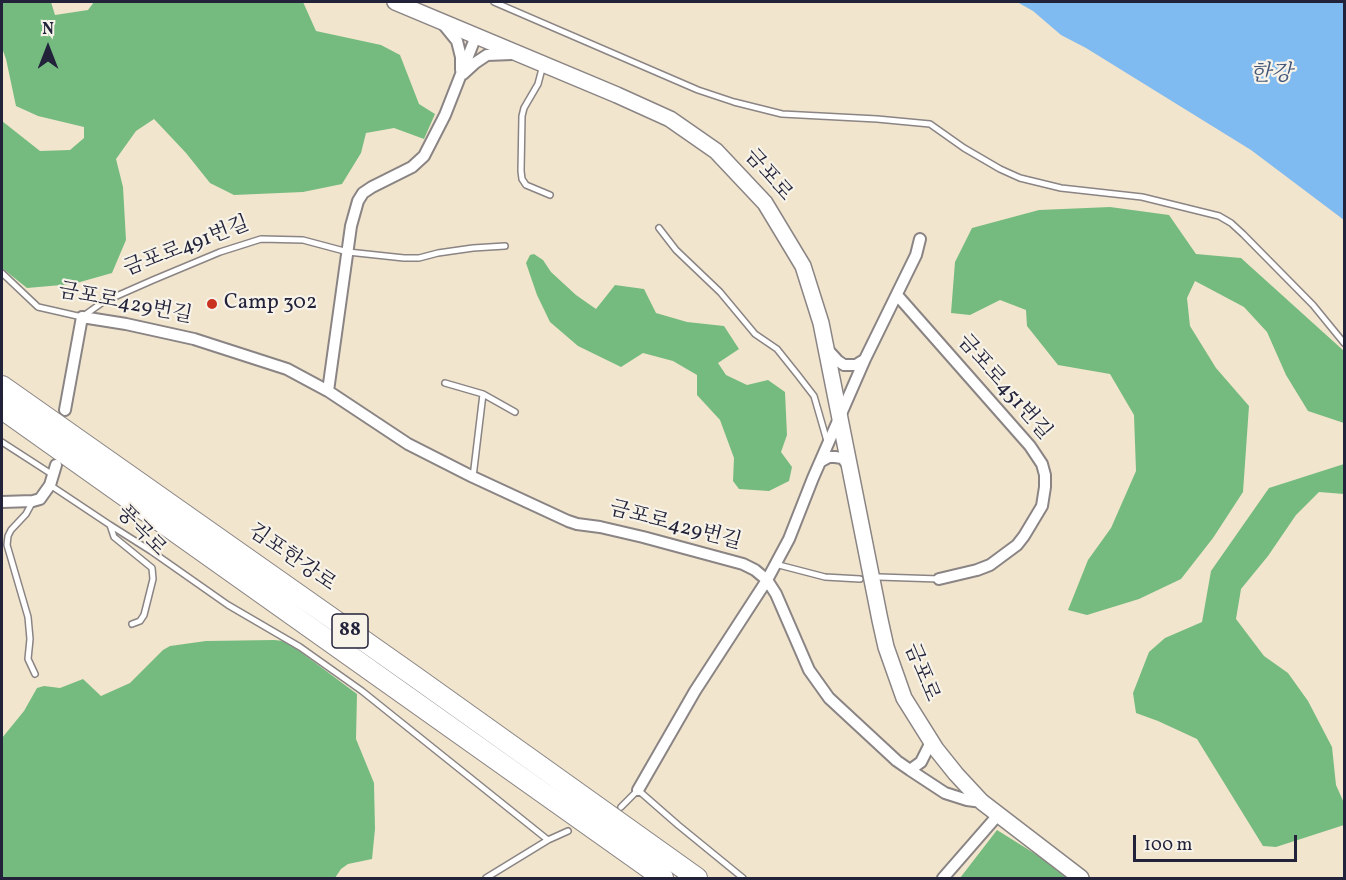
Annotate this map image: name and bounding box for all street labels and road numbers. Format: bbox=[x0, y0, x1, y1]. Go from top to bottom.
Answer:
street label: 금포로 bbox=[738, 145, 796, 207]
street label: 금포로491번길 bbox=[121, 213, 253, 283]
street label: 금포로429번길 bbox=[56, 280, 194, 330]
street label: 금포로451번길 bbox=[950, 330, 1056, 446]
street label: 금포로429번길 bbox=[606, 497, 744, 557]
street label: 풍곡로 bbox=[110, 501, 170, 563]
street label: 김포한강로 bbox=[242, 520, 340, 598]
road number: 88 bbox=[332, 614, 368, 648]
street label: 금포로 bbox=[897, 640, 943, 706]

